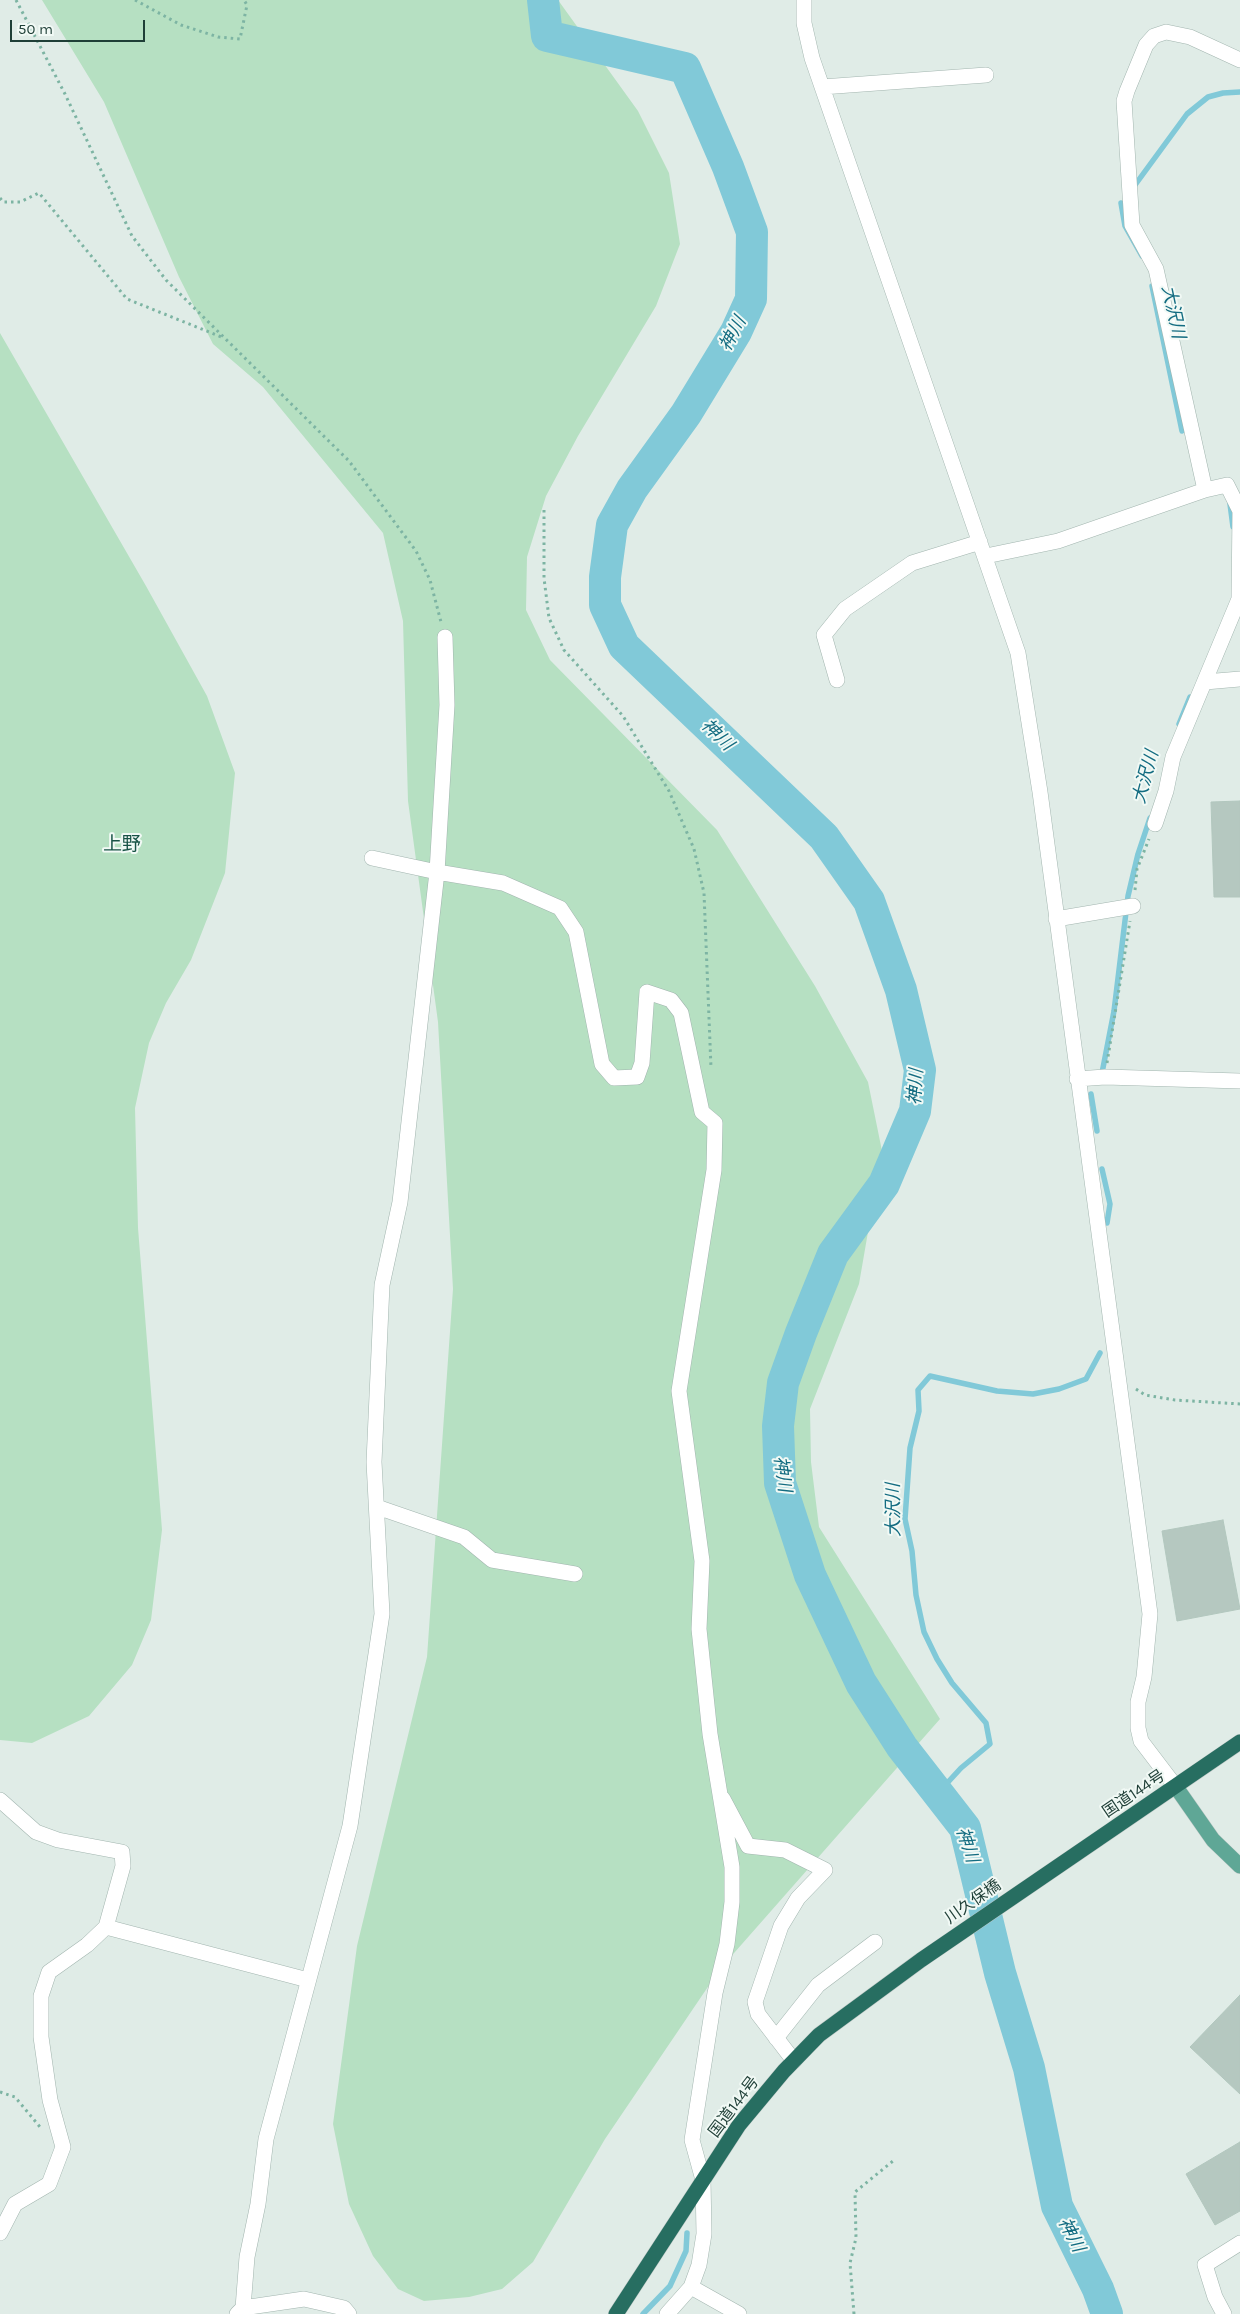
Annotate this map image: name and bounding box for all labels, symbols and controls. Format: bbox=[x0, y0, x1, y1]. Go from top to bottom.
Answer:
scale bar bbox=[12, 10, 148, 42]
text: 50 m bbox=[18, 20, 53, 38]
water label: 大沢川 bbox=[1157, 283, 1189, 341]
water label: 神川 bbox=[715, 313, 751, 355]
water label: 神川 bbox=[697, 715, 737, 755]
water label: 大沢川 bbox=[1129, 748, 1163, 806]
district label: 上野 bbox=[103, 834, 141, 856]
water label: 神川 bbox=[904, 1068, 928, 1106]
water label: 神川 bbox=[769, 1455, 795, 1493]
water label: 大沢川 bbox=[883, 1483, 905, 1537]
street label: 国道144号 bbox=[1099, 1766, 1169, 1822]
water label: 神川 bbox=[951, 1825, 983, 1865]
street label: 川久保橋 bbox=[941, 1876, 1005, 1928]
street label: 国道144号 bbox=[705, 2073, 763, 2141]
water label: 神川 bbox=[1053, 2214, 1089, 2256]

